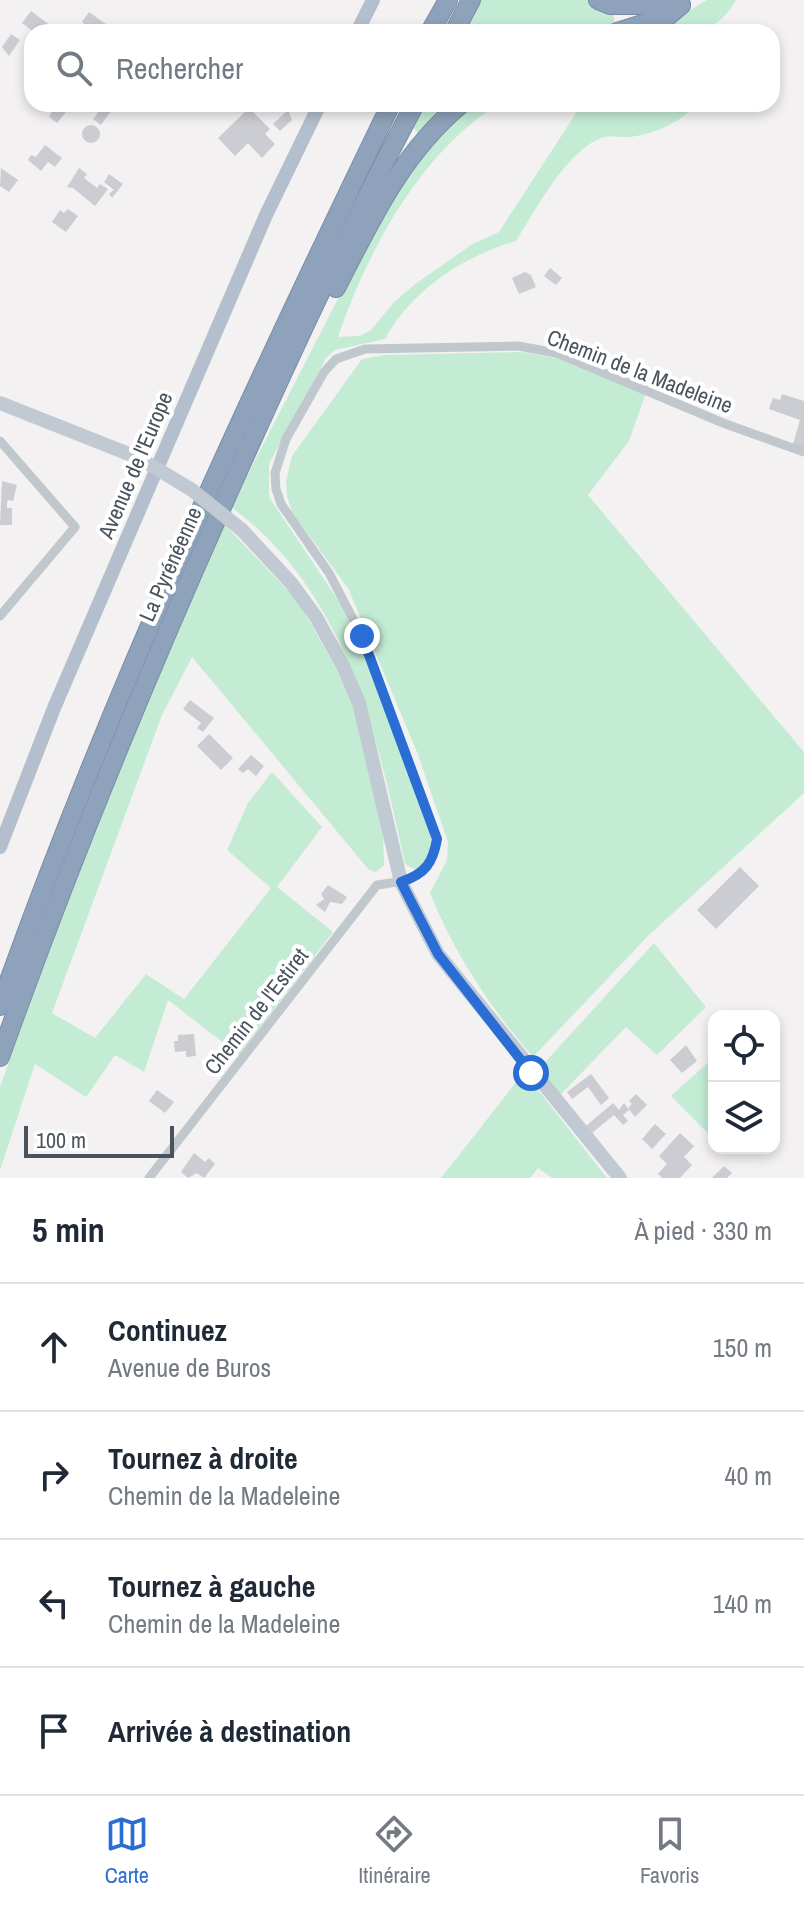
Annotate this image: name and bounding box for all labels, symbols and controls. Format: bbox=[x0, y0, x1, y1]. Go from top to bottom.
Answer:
search box bbox=[24, 24, 780, 112]
icon: search bbox=[52, 46, 96, 90]
text: Rechercher bbox=[116, 48, 243, 88]
street label: Chemin de la Madeleine bbox=[543, 322, 737, 420]
street label: Avenue de l'Europe bbox=[90, 387, 179, 544]
street label: La Pyrénéenne bbox=[131, 502, 209, 626]
route end bbox=[344, 618, 380, 654]
street label: Chemin de l'Estiret bbox=[197, 942, 315, 1080]
map controls bbox=[708, 1010, 780, 1154]
button: locate bbox=[708, 1010, 780, 1082]
route start bbox=[513, 1055, 549, 1091]
button: layers bbox=[708, 1082, 780, 1154]
scale bar bbox=[24, 1122, 174, 1158]
text: 100 m bbox=[36, 1125, 86, 1155]
text: 5 min bbox=[32, 1207, 105, 1253]
text: À pied · 330 m bbox=[634, 1213, 772, 1248]
text: Continuez bbox=[108, 1310, 227, 1350]
icon: ahead bbox=[32, 1325, 76, 1369]
text: 150 m bbox=[713, 1330, 772, 1365]
text: Avenue de Buros bbox=[108, 1350, 271, 1385]
text: Tournez à droite bbox=[108, 1438, 298, 1478]
icon: right bbox=[32, 1453, 76, 1497]
text: 40 m bbox=[725, 1458, 772, 1493]
text: Chemin de la Madeleine bbox=[108, 1478, 340, 1513]
text: Tournez à gauche bbox=[108, 1566, 315, 1606]
icon: left bbox=[32, 1581, 76, 1625]
text: 140 m bbox=[713, 1586, 772, 1621]
text: Chemin de la Madeleine bbox=[108, 1606, 340, 1641]
icon: arrive bbox=[32, 1709, 76, 1753]
text: Arrivée à destination bbox=[108, 1711, 351, 1751]
tab: Carte bbox=[105, 1812, 149, 1890]
tab: Itinéraire bbox=[358, 1812, 431, 1890]
tab: Favoris bbox=[640, 1812, 699, 1890]

